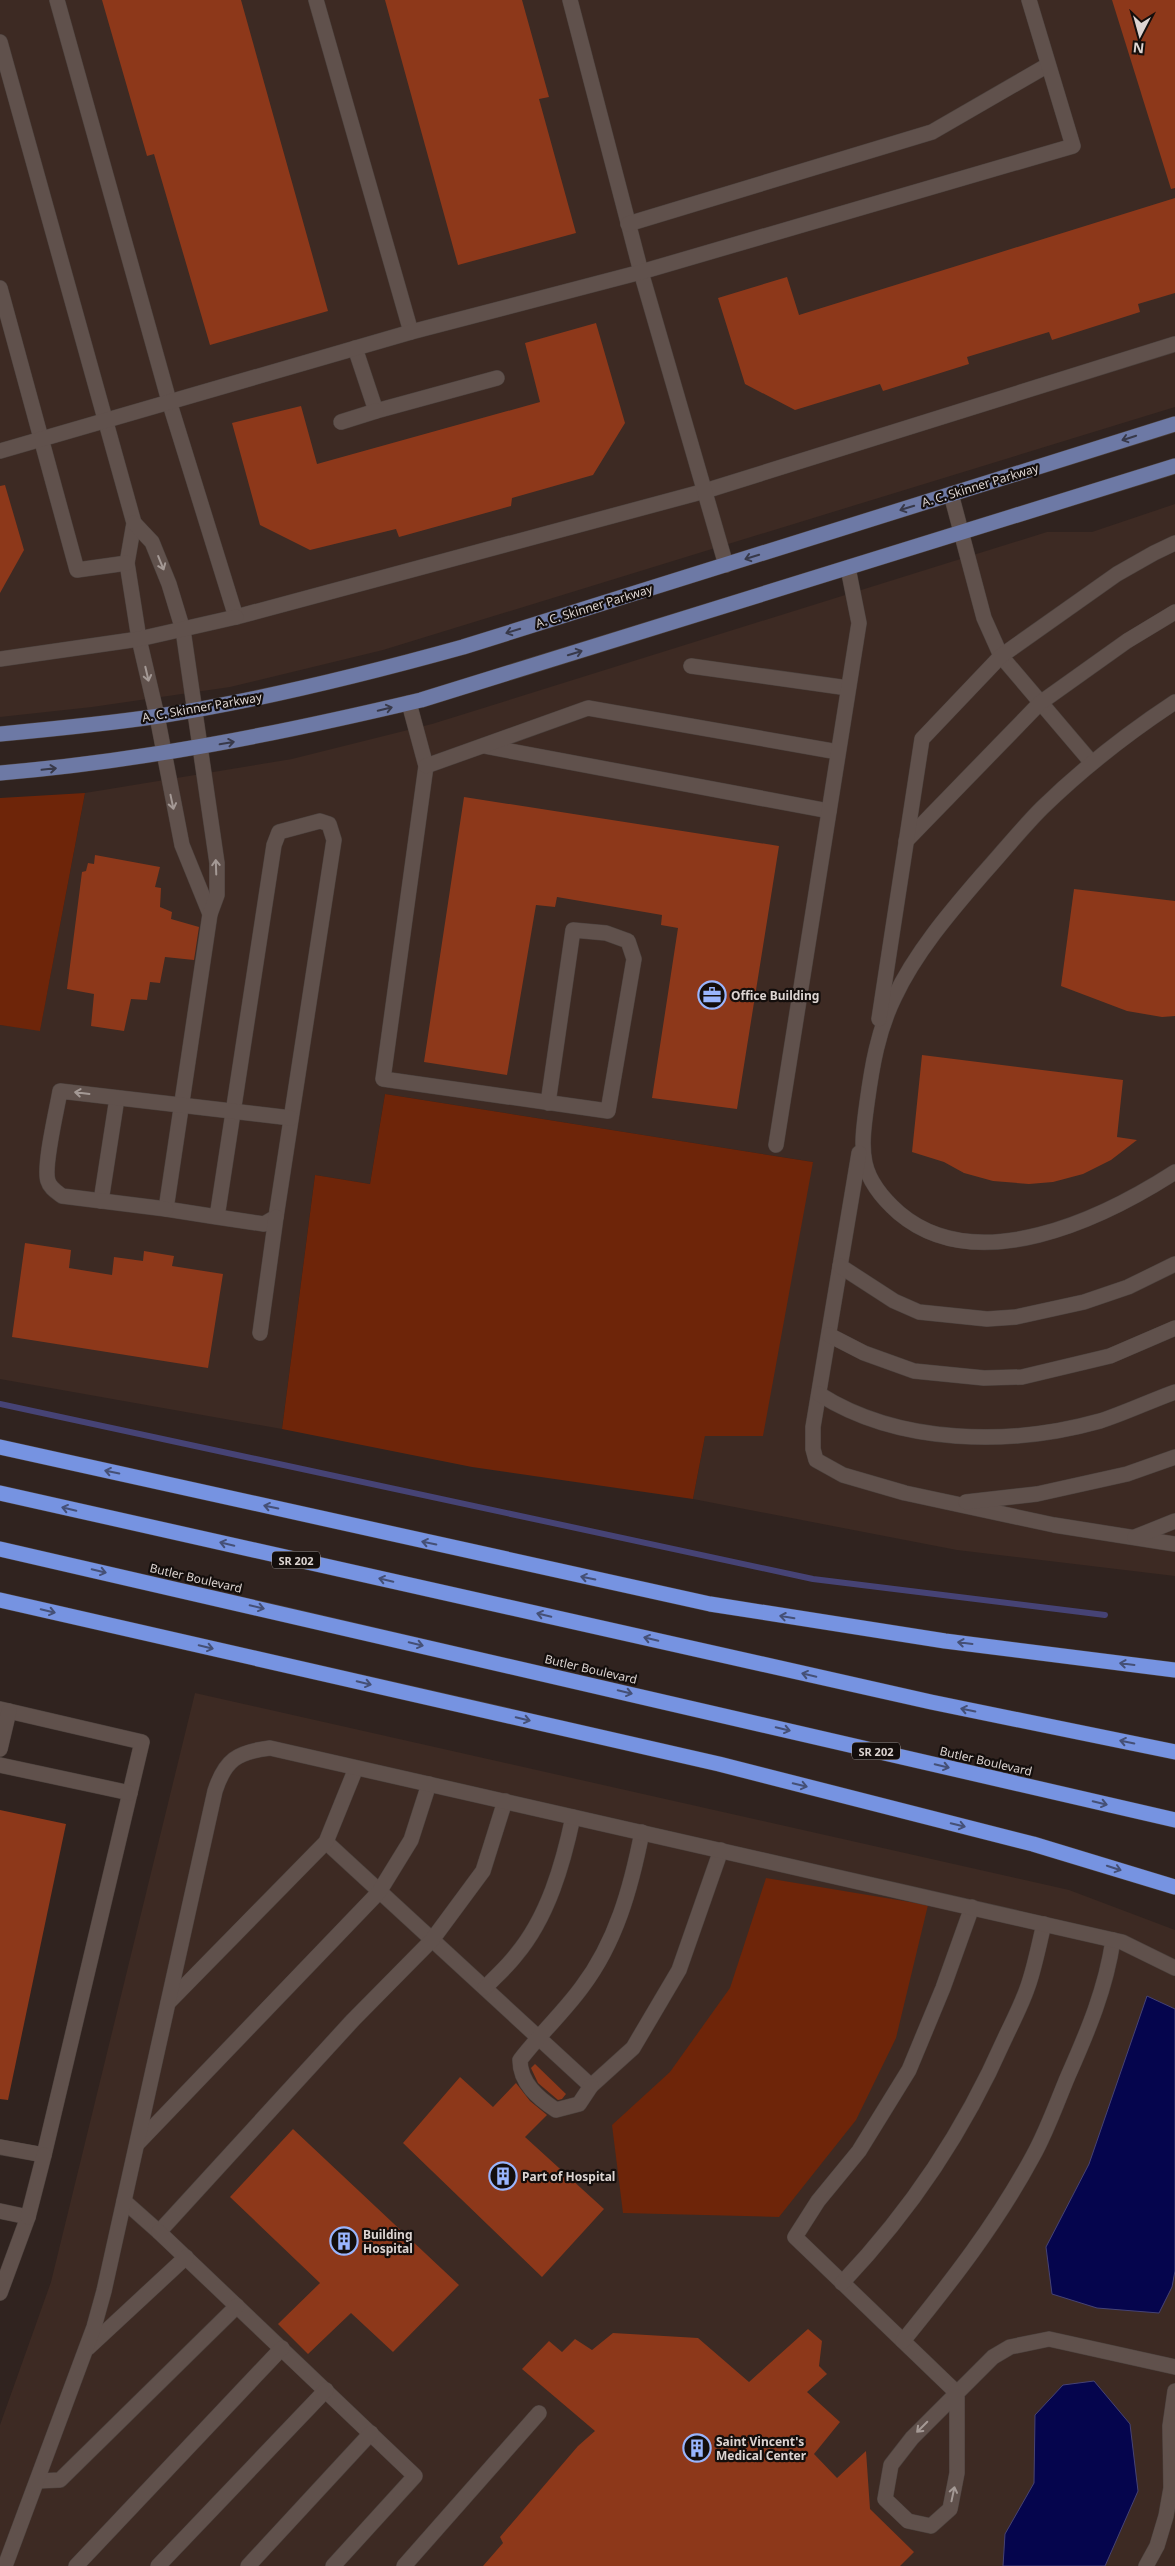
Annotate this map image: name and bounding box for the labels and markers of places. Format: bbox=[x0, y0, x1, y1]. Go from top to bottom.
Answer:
office icon: Office Building bbox=[697, 980, 727, 1010]
place label: Office Building bbox=[731, 987, 819, 1004]
building icon: Part of Hospital bbox=[488, 2161, 518, 2191]
place label: Part of Hospital bbox=[522, 2168, 615, 2185]
building icon: Building Hospital bbox=[329, 2226, 359, 2256]
place label: Building Hospital bbox=[363, 2226, 413, 2257]
building icon: Saint Vincent's Medical Center bbox=[682, 2433, 712, 2463]
place label: Saint Vincent's Medical Center bbox=[716, 2433, 807, 2464]

